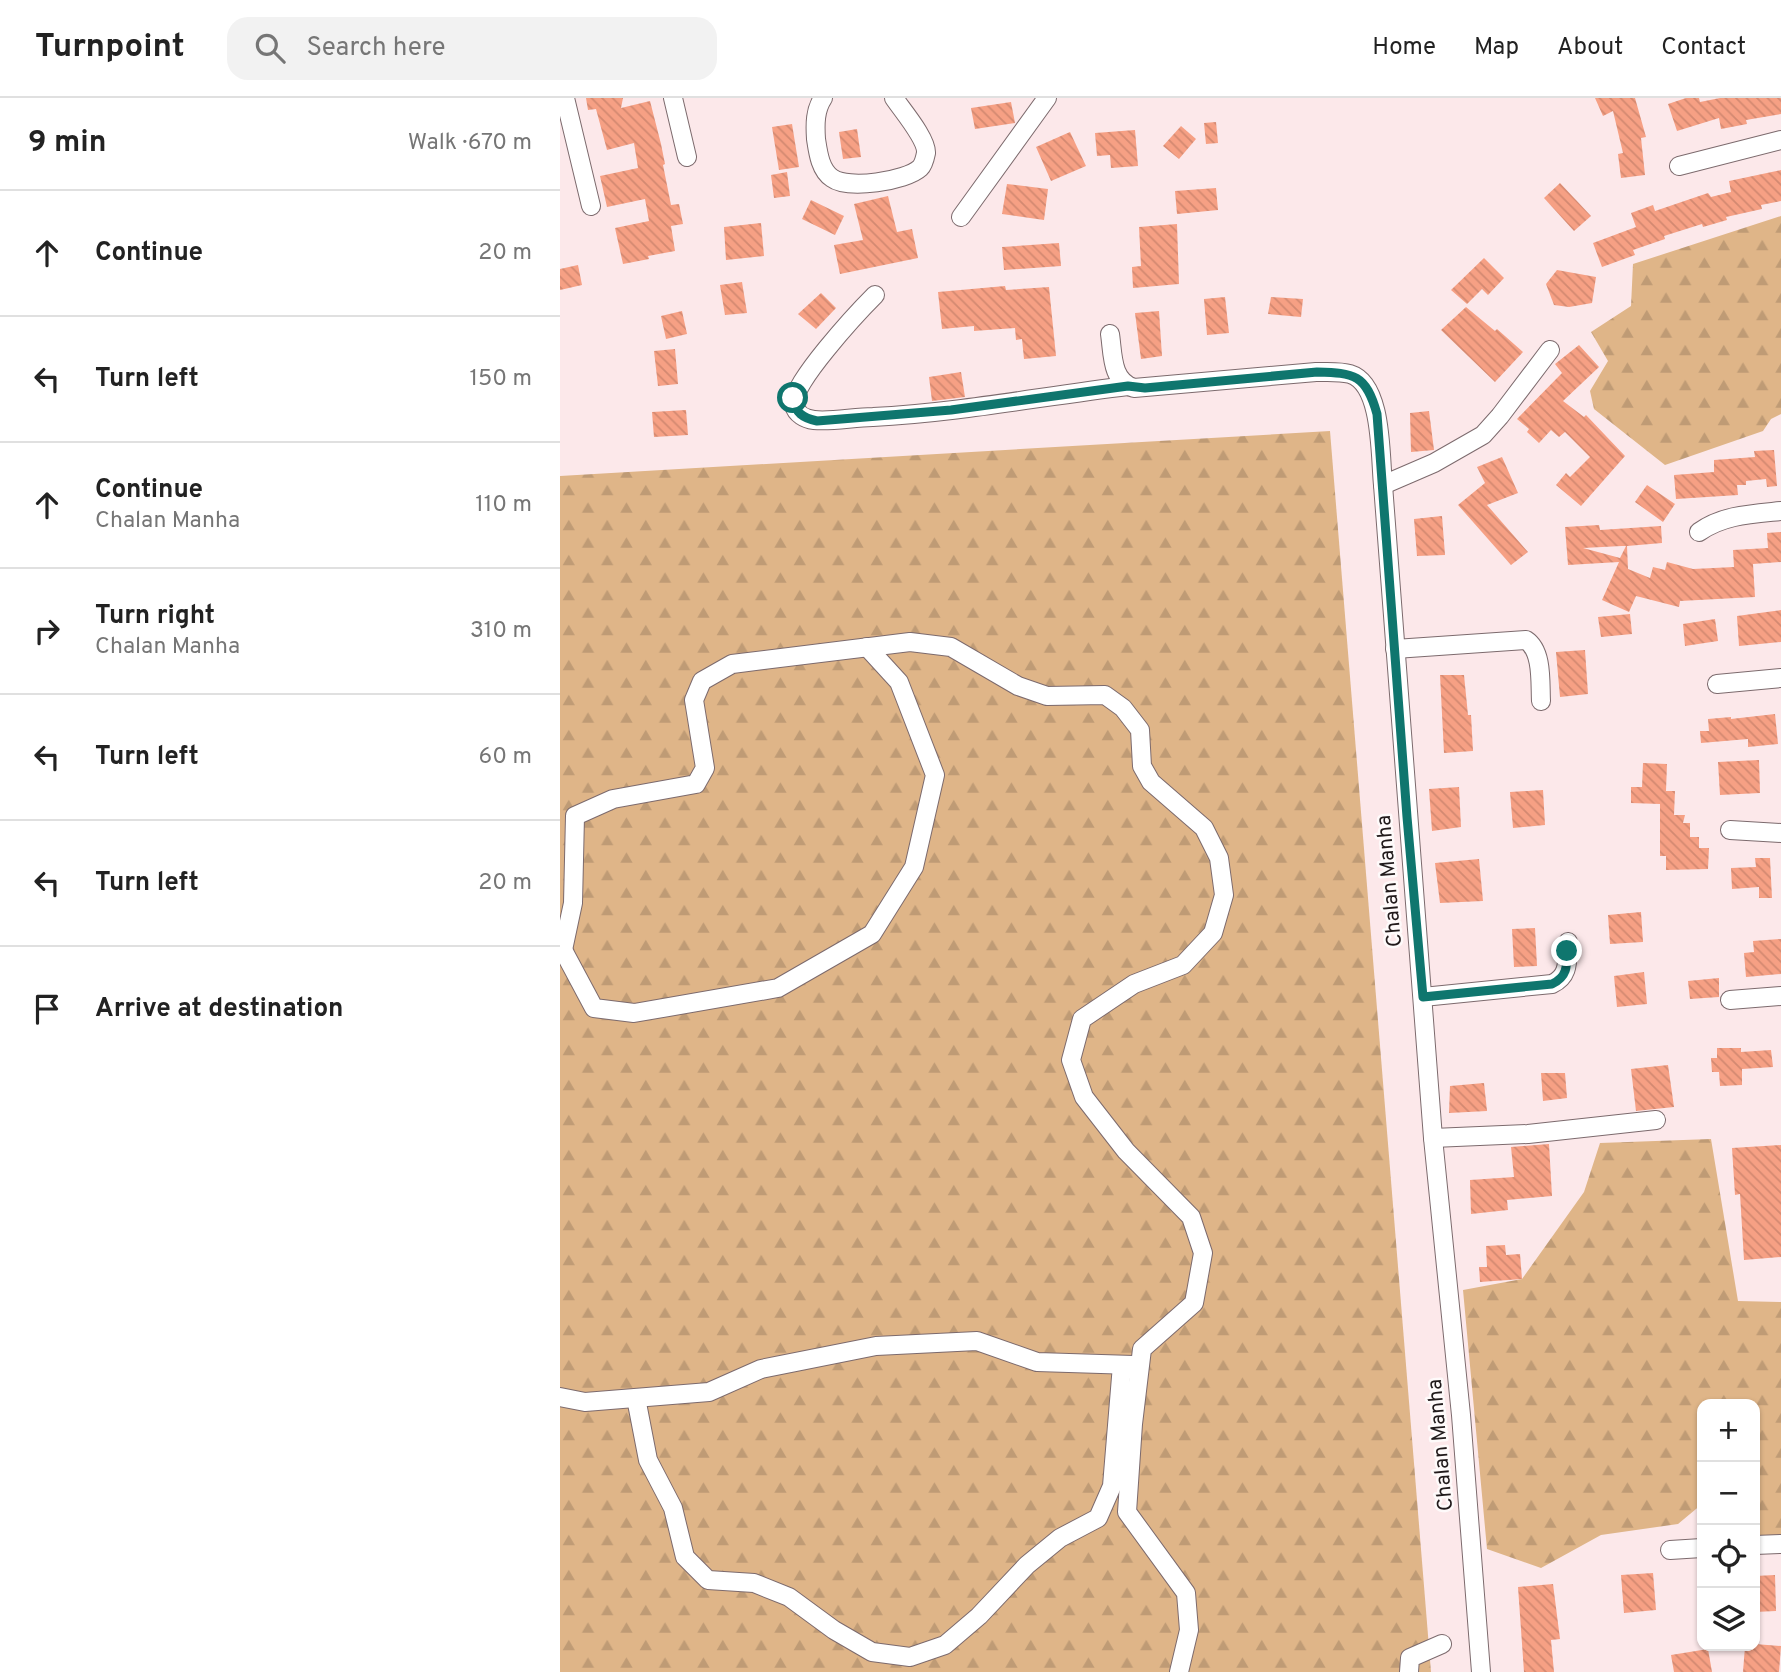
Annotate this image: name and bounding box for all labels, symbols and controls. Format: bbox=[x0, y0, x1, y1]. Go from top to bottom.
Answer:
search box bbox=[227, 17, 717, 80]
text: Turnpoint bbox=[35, 27, 185, 69]
icon: search bbox=[251, 29, 289, 67]
text: Search here bbox=[307, 32, 446, 65]
text: Home bbox=[1372, 33, 1436, 63]
text: Map bbox=[1474, 33, 1519, 63]
text: About bbox=[1557, 33, 1623, 63]
text: Contact bbox=[1661, 33, 1746, 63]
text: 9 min bbox=[28, 125, 106, 162]
text: Walk · 670 m bbox=[408, 129, 532, 158]
icon: ahead bbox=[28, 234, 66, 272]
text: Continue bbox=[95, 237, 203, 270]
text: 20 m bbox=[478, 239, 532, 268]
icon: left bbox=[28, 360, 66, 398]
text: Turn left bbox=[95, 363, 199, 396]
text: 150 m bbox=[470, 365, 532, 394]
route start bbox=[777, 382, 808, 413]
text: Continue bbox=[95, 474, 203, 507]
icon: ahead bbox=[28, 486, 66, 524]
text: 110 m bbox=[475, 491, 532, 520]
text: Chalan Manha bbox=[95, 507, 240, 536]
text: Turn right bbox=[95, 600, 215, 633]
icon: right bbox=[28, 612, 66, 650]
text: 310 m bbox=[470, 617, 532, 646]
text: Chalan Manha bbox=[95, 633, 240, 662]
icon: left bbox=[28, 738, 66, 776]
text: Turn left bbox=[95, 741, 199, 774]
text: 60 m bbox=[479, 743, 532, 772]
street label: Chalan Manha bbox=[1371, 814, 1409, 948]
icon: left bbox=[28, 864, 66, 902]
text: Turn left bbox=[95, 867, 199, 900]
text: 20 m bbox=[478, 869, 532, 898]
route end bbox=[1551, 935, 1582, 966]
icon: arrive bbox=[28, 990, 66, 1028]
text: Arrive at destination bbox=[95, 993, 343, 1026]
street label: Chalan Manha bbox=[1422, 1378, 1460, 1512]
map controls bbox=[1697, 1399, 1760, 1651]
button: + bbox=[1697, 1399, 1760, 1462]
button: − bbox=[1697, 1462, 1760, 1525]
button: locate bbox=[1697, 1525, 1760, 1588]
button: layers bbox=[1697, 1588, 1760, 1651]

